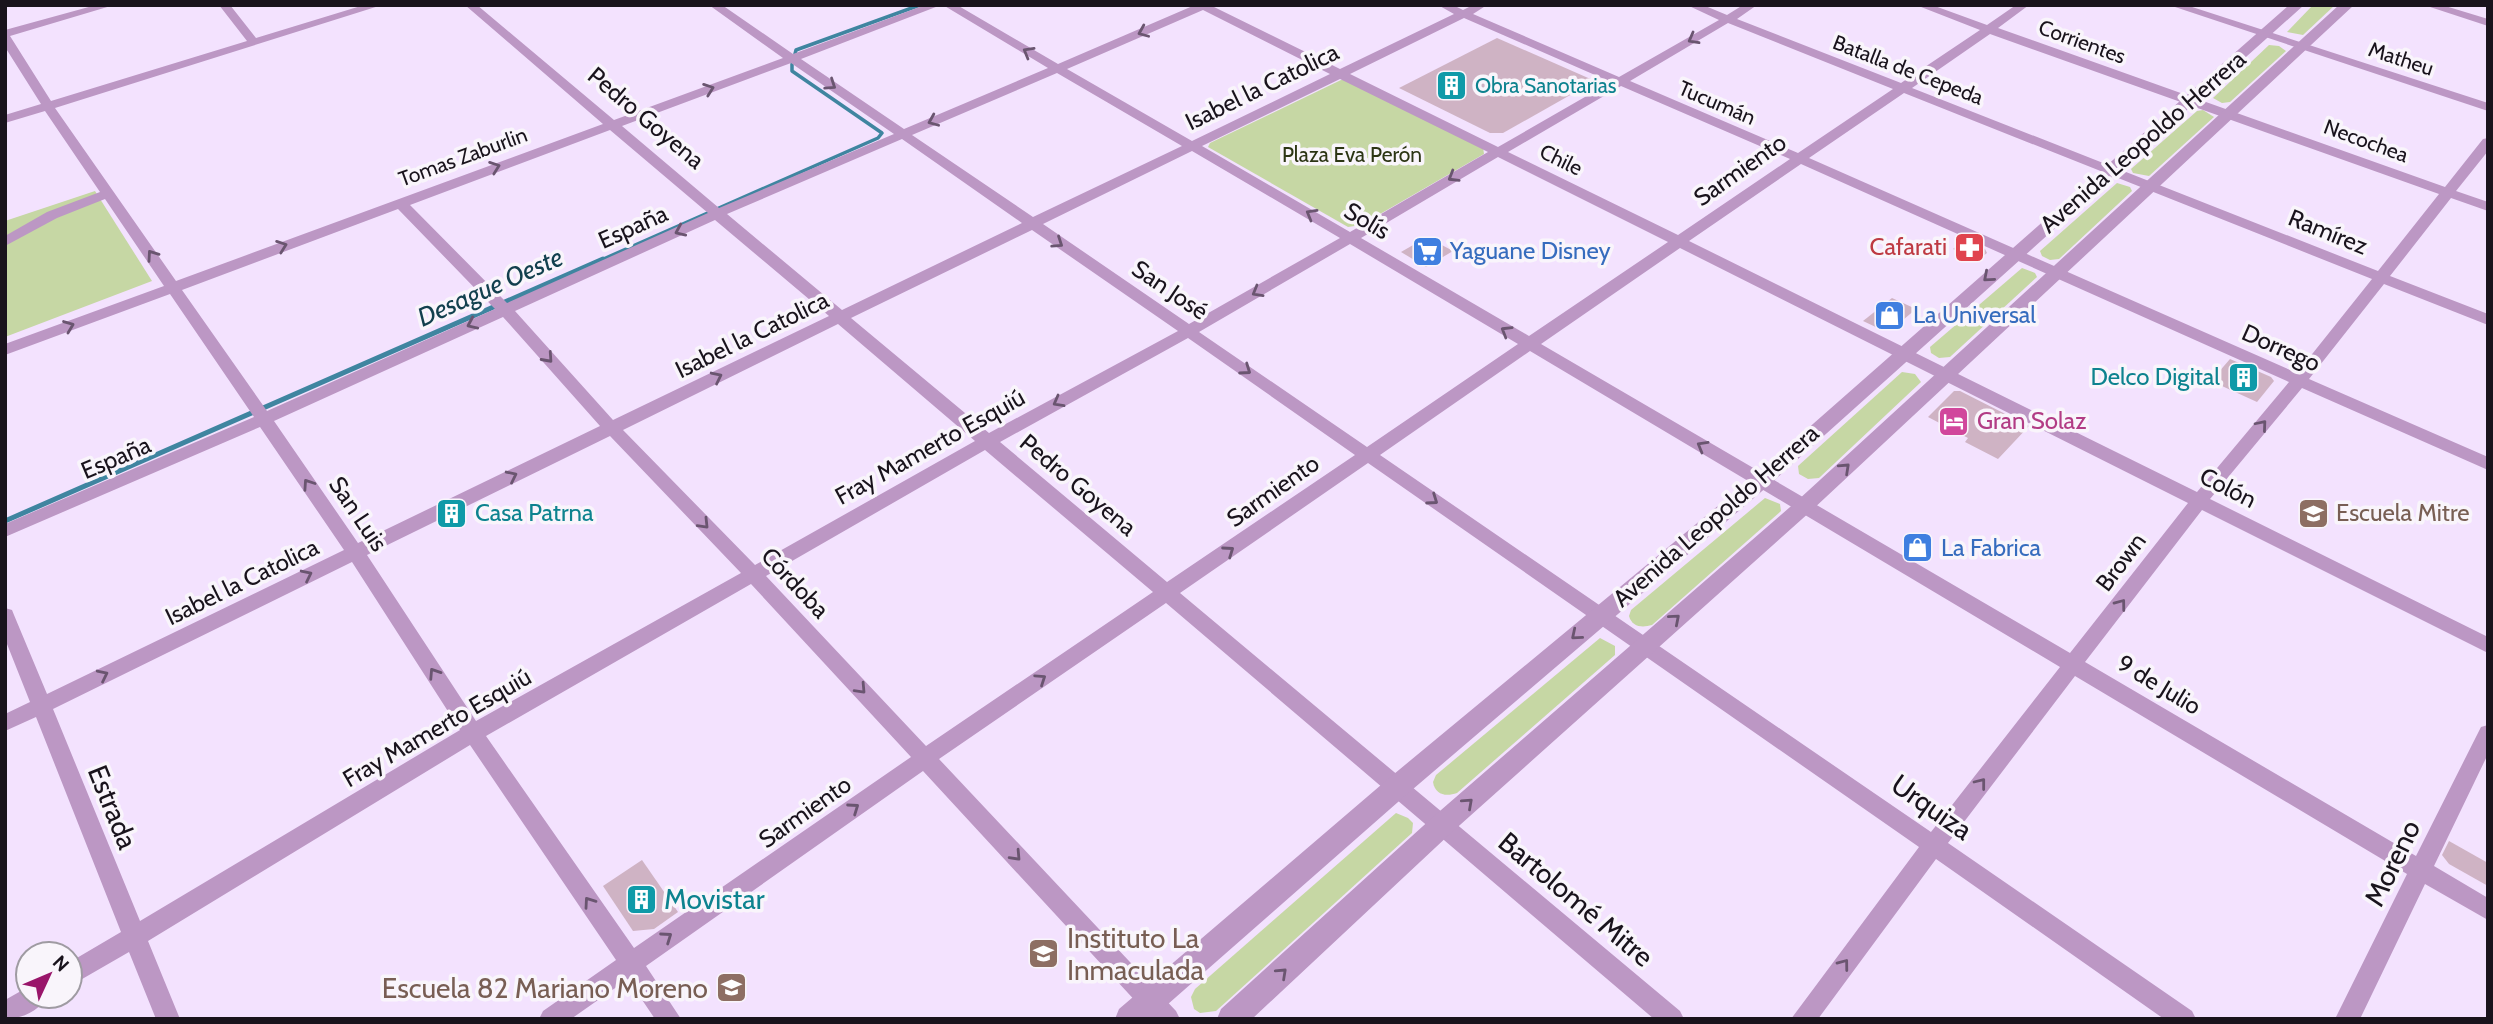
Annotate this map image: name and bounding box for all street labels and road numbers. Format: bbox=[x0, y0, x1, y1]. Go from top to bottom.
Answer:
street label: Corrientes bbox=[2035, 14, 2129, 69]
street label: Batalla de Cepeda bbox=[1829, 29, 1987, 110]
street label: Matheu bbox=[2365, 36, 2437, 81]
street label: Isabel la Catolica bbox=[1180, 37, 1344, 136]
street label: Avenida Leopoldo Herrera bbox=[2034, 44, 2252, 239]
street label: Pedro Goyena bbox=[582, 61, 711, 175]
street label: Tucumán bbox=[1675, 75, 1759, 130]
street label: Necochea bbox=[2321, 114, 2412, 167]
street label: Tomas Zaburlin bbox=[395, 122, 530, 191]
street label: Sarmiento bbox=[1688, 127, 1791, 212]
street label: Chile bbox=[1536, 139, 1587, 181]
street label: Solís bbox=[1339, 196, 1395, 245]
street label: España bbox=[594, 198, 672, 255]
street label: Ramírez bbox=[2284, 203, 2372, 261]
street label: San José bbox=[1127, 254, 1214, 326]
street label: Isabel la Catolica bbox=[670, 285, 834, 384]
street label: Dorrego bbox=[2237, 317, 2325, 378]
street label: Fray Mamerto Esquiú bbox=[830, 382, 1030, 511]
street label: Avenida Leopoldo Herrera bbox=[1607, 418, 1825, 613]
street label: Pedro Goyena bbox=[1014, 428, 1143, 542]
street label: España bbox=[77, 430, 155, 485]
street label: Sarmiento bbox=[1221, 448, 1324, 533]
street label: Colón bbox=[2195, 461, 2261, 514]
street label: San Luis bbox=[323, 471, 394, 557]
street label: Brown bbox=[2089, 527, 2152, 597]
street label: Isabel la Catolica bbox=[160, 532, 324, 631]
street label: Córdoba bbox=[755, 541, 836, 624]
street label: 9 de Julio bbox=[2112, 648, 2206, 721]
street label: Fray Mamerto Esquiú bbox=[337, 662, 536, 793]
street label: Estrada bbox=[81, 760, 145, 854]
street label: Urquiza bbox=[1885, 767, 1980, 847]
street label: Sarmiento bbox=[753, 769, 856, 854]
street label: Moreno bbox=[2357, 814, 2427, 912]
street label: Bartolomé Mitre bbox=[1492, 824, 1660, 974]

